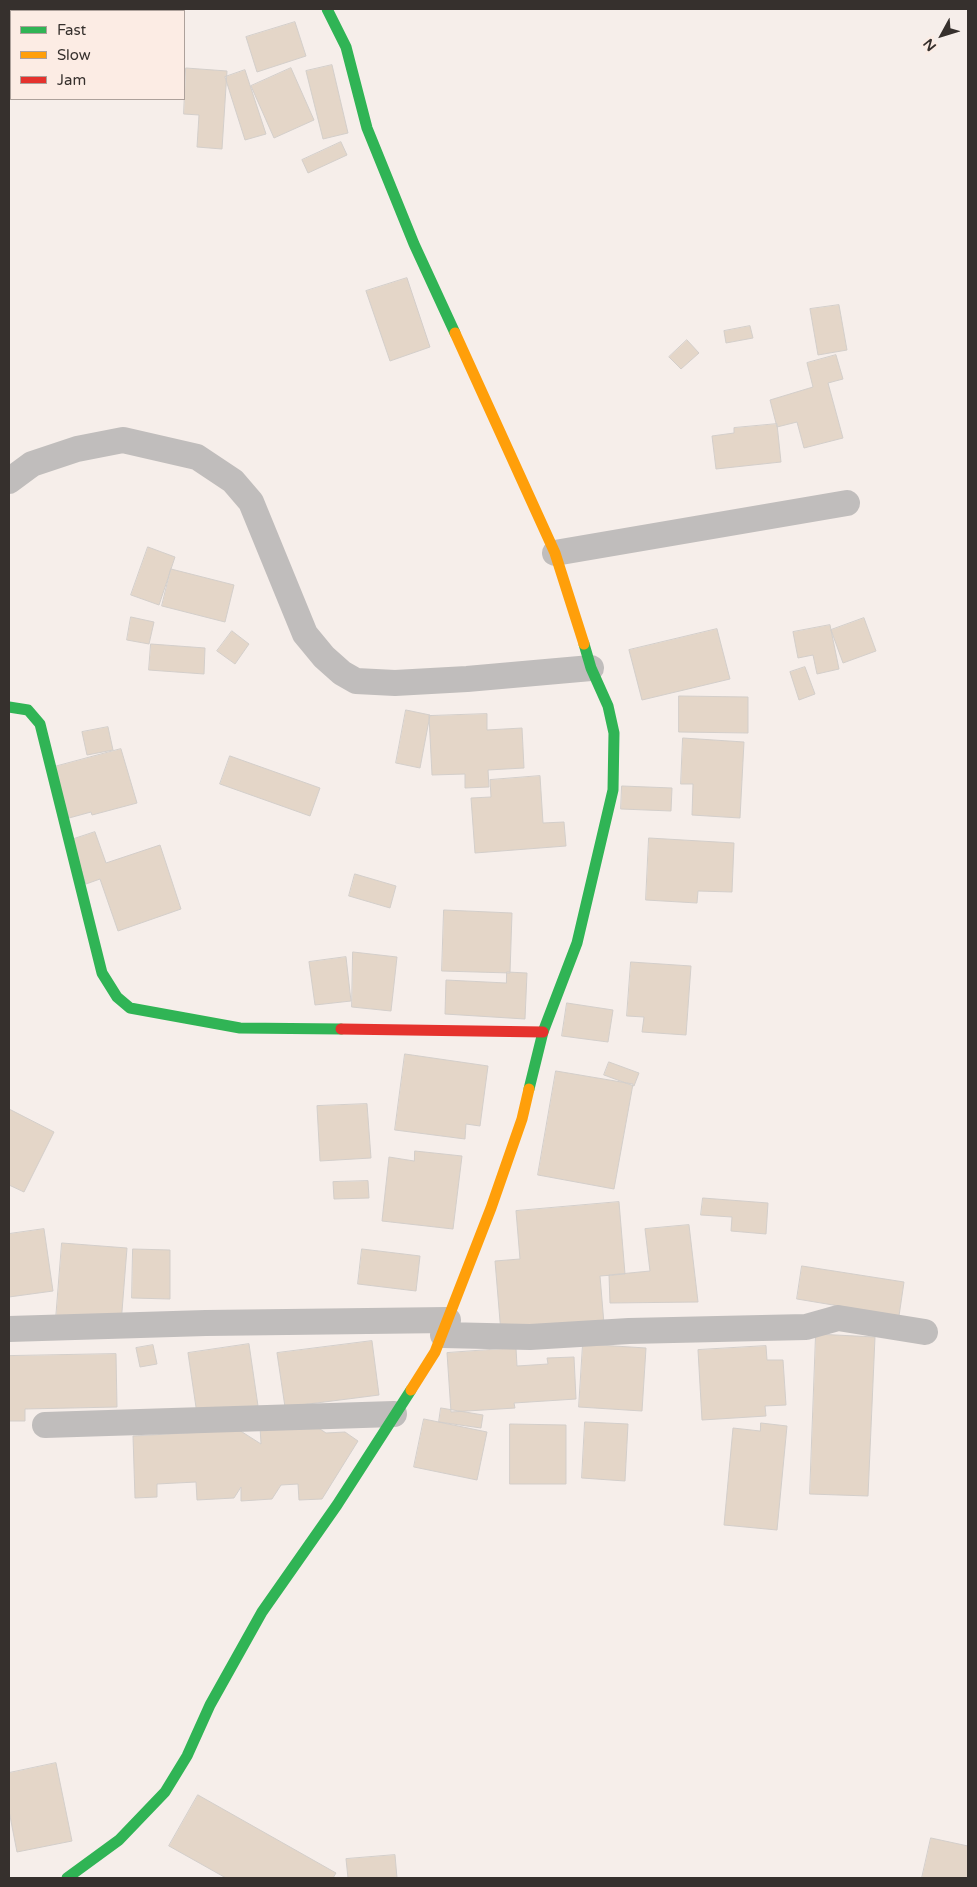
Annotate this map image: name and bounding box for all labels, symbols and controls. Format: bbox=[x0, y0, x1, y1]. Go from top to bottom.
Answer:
legend bbox=[10, 10, 185, 100]
north arrow bbox=[917, 10, 967, 60]
text: Fast bbox=[57, 21, 86, 39]
text: N bbox=[920, 35, 940, 54]
text: Slow bbox=[57, 46, 91, 64]
text: Jam bbox=[57, 71, 86, 89]

